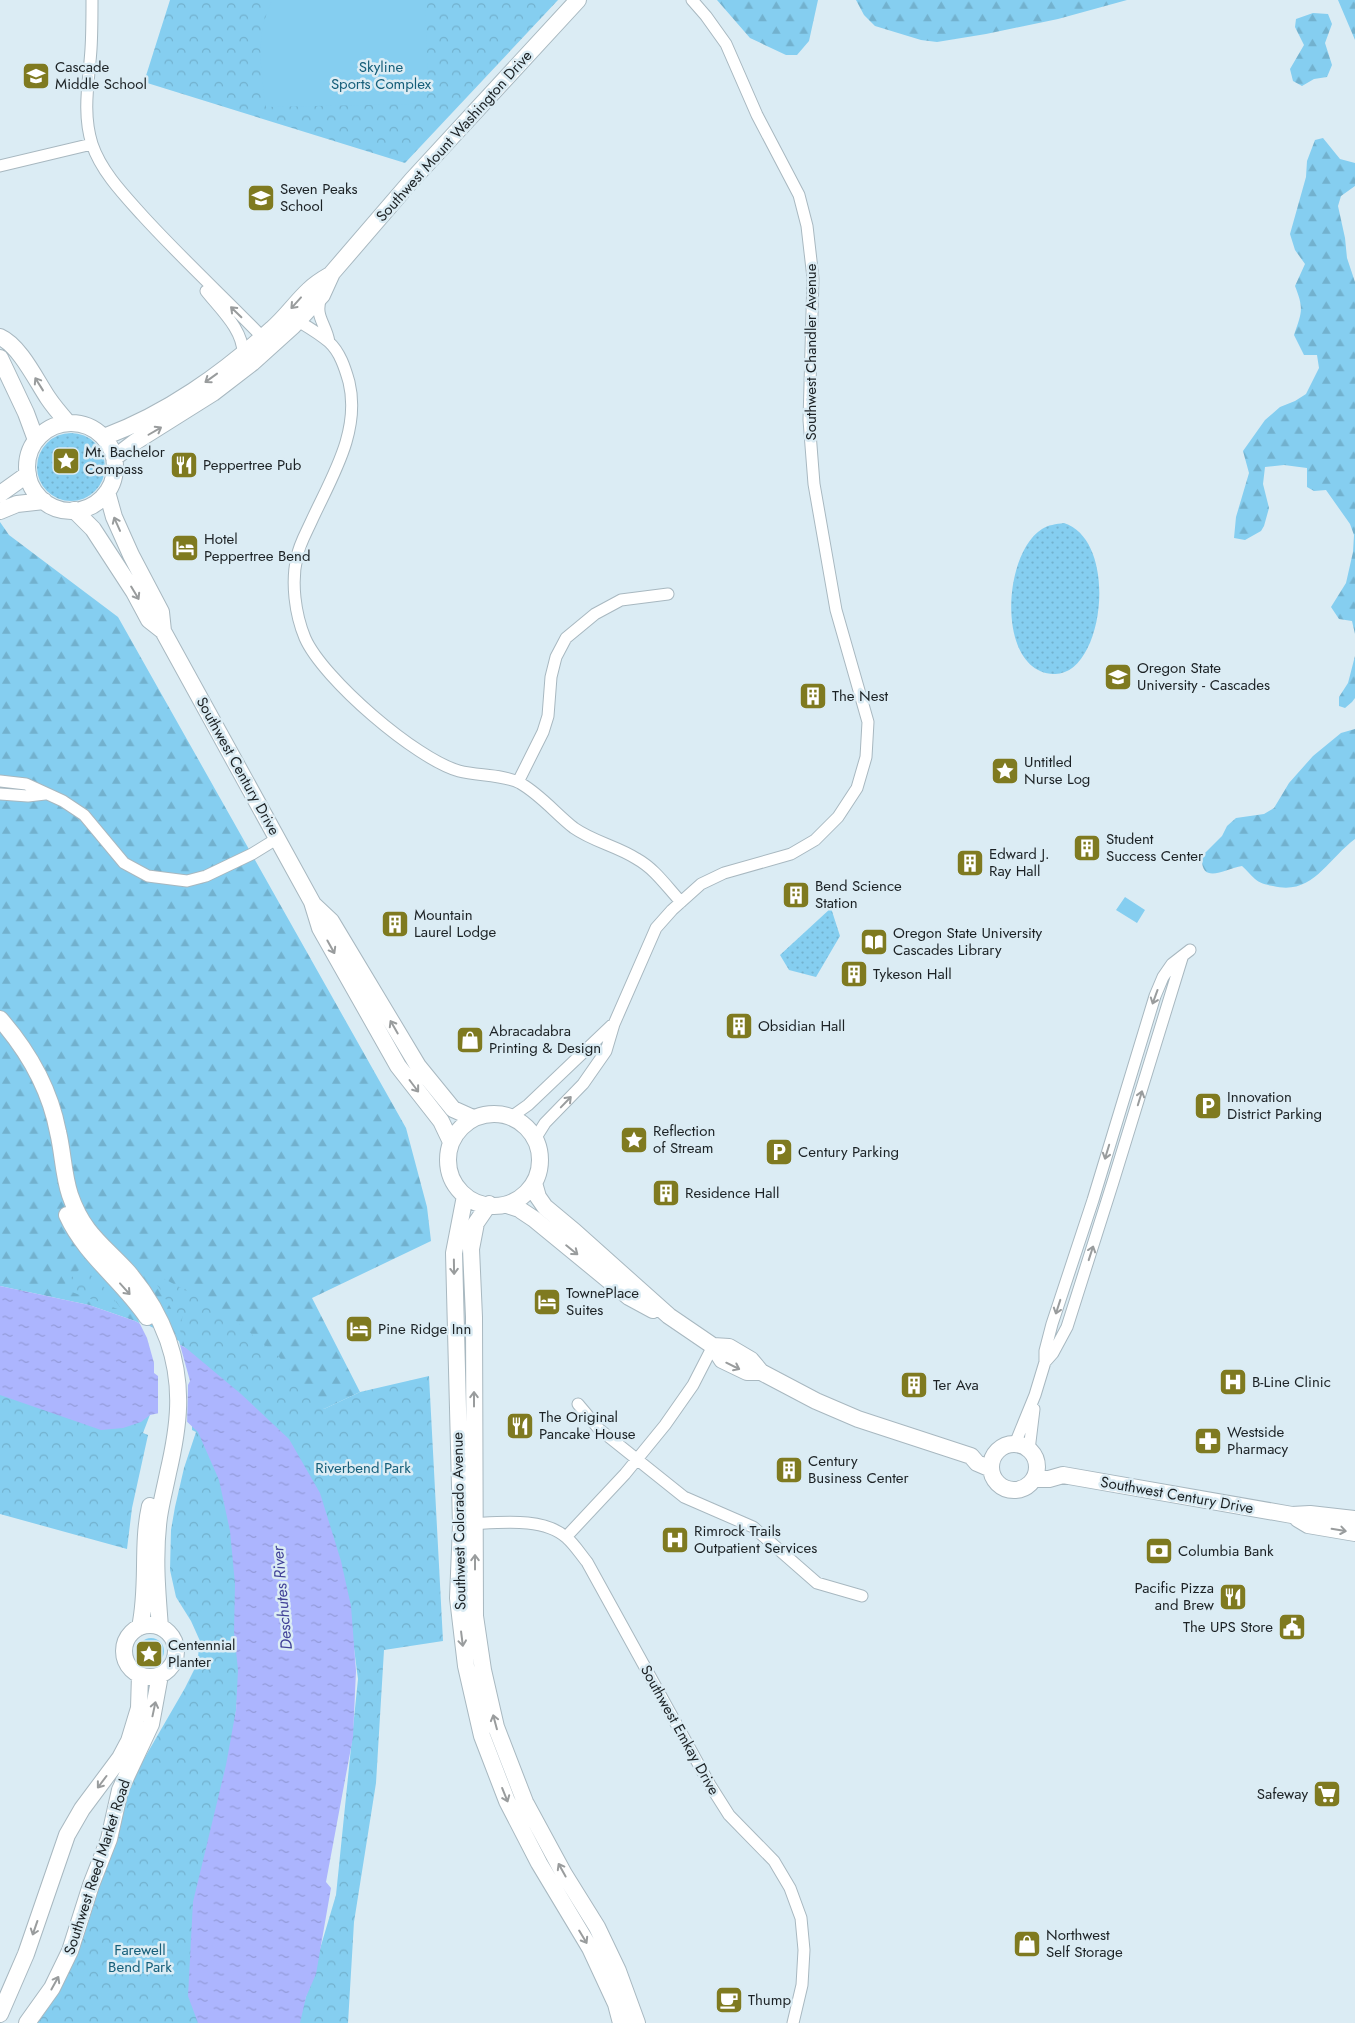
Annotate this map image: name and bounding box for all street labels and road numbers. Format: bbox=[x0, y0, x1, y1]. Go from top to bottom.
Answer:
street label: Southwest Mount Washington Drive bbox=[371, 45, 537, 227]
street label: Southwest Chandler Avenue bbox=[800, 263, 822, 440]
street label: Southwest Century Drive bbox=[191, 693, 285, 839]
street label: Southwest Colorado Avenue bbox=[446, 1432, 472, 1610]
street label: Southwest Century Drive bbox=[1099, 1471, 1255, 1519]
street label: Southwest Emkay Drive bbox=[635, 1661, 725, 1799]
street label: Southwest Reed Market Road bbox=[58, 1776, 136, 1958]

